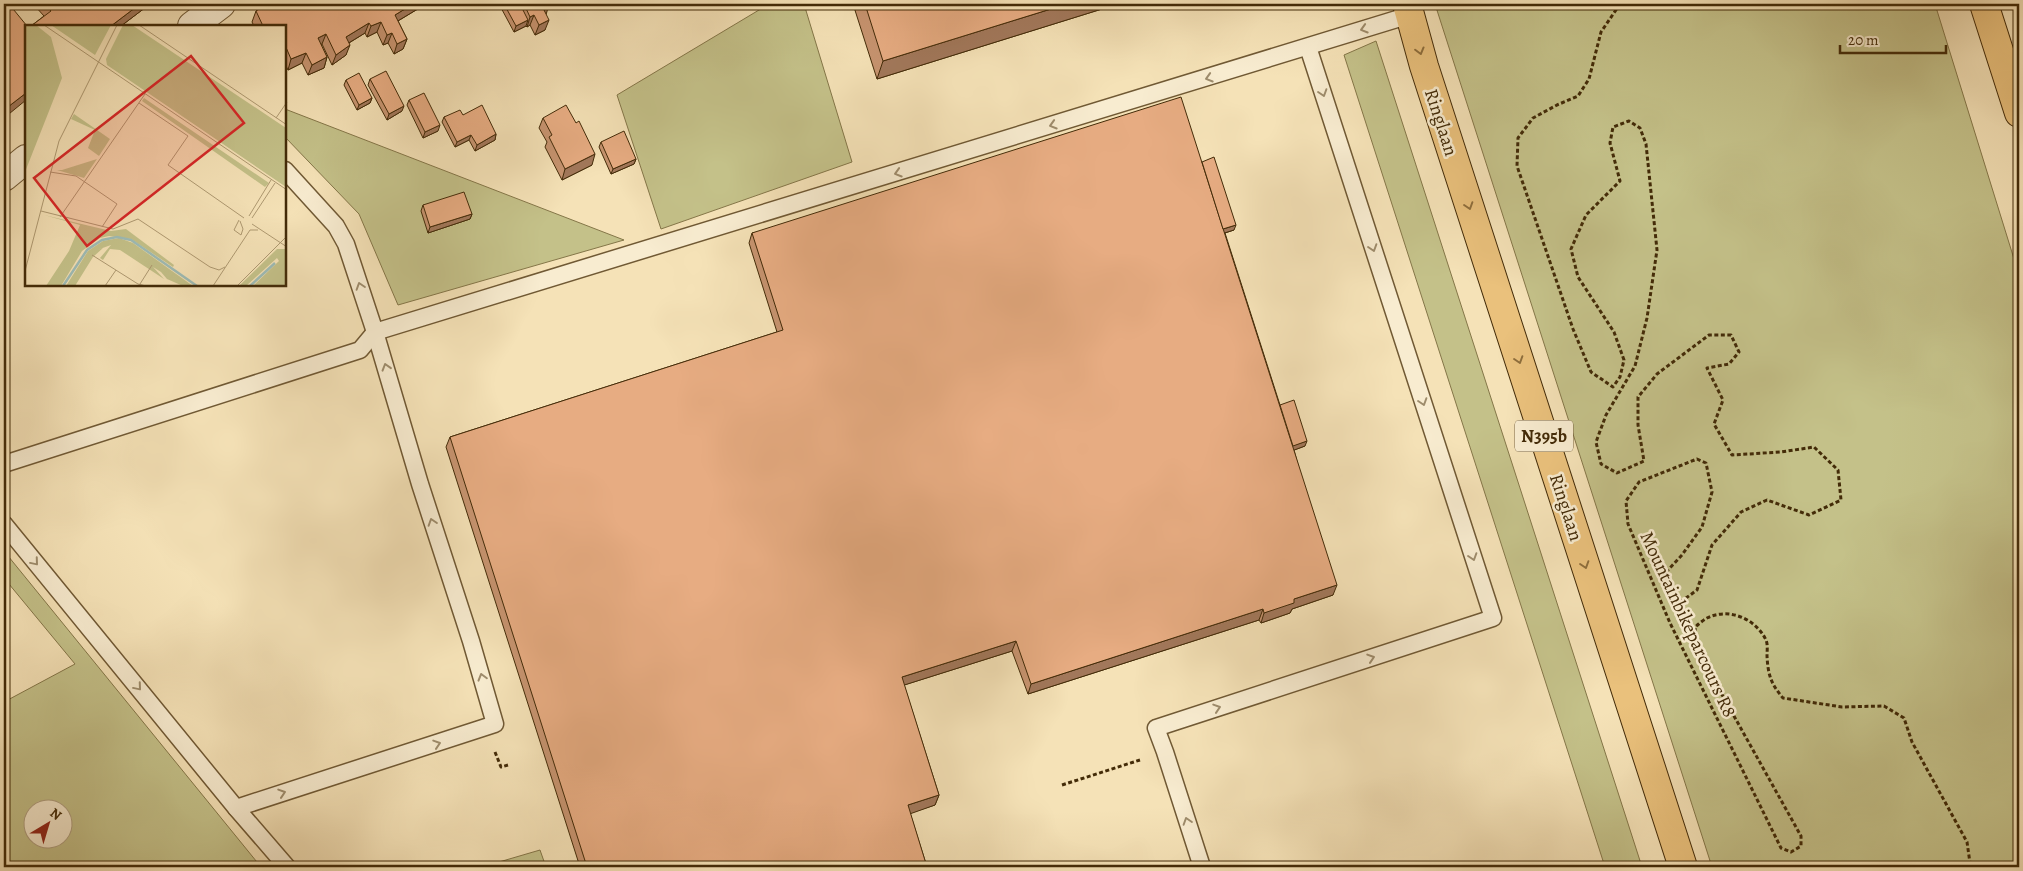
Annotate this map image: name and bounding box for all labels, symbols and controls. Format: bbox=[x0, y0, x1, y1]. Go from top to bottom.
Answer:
scale bar bbox=[1840, 22, 1947, 54]
one-way arrow bbox=[1360, 24, 1369, 34]
inset map bbox=[25, 25, 286, 286]
text: 20 m bbox=[1848, 30, 1879, 50]
one-way arrow bbox=[1414, 46, 1425, 55]
one-way arrow bbox=[1205, 72, 1213, 82]
street label: Ringlaan bbox=[1418, 85, 1464, 159]
one-way arrow bbox=[1318, 88, 1328, 97]
one-way arrow bbox=[1050, 120, 1058, 130]
one-way arrow bbox=[894, 167, 903, 177]
one-way arrow bbox=[1464, 201, 1474, 209]
one-way arrow bbox=[1368, 243, 1378, 251]
one-way arrow bbox=[356, 282, 366, 291]
one-way arrow bbox=[1514, 355, 1524, 364]
one-way arrow bbox=[381, 363, 391, 371]
one-way arrow bbox=[1418, 398, 1428, 406]
road number: N395b bbox=[1515, 421, 1573, 452]
street label: Ringlaan bbox=[1543, 470, 1589, 544]
one-way arrow bbox=[428, 519, 438, 527]
street label: Mountainbikeparcours R8 bbox=[1634, 527, 1743, 722]
one-way arrow bbox=[1468, 552, 1478, 560]
one-way arrow bbox=[29, 556, 38, 565]
one-way arrow bbox=[1580, 560, 1590, 568]
one-way arrow bbox=[1366, 653, 1375, 663]
one-way arrow bbox=[477, 674, 487, 682]
one-way arrow bbox=[132, 682, 141, 691]
one-way arrow bbox=[1212, 703, 1220, 713]
one-way arrow bbox=[432, 739, 440, 749]
one-way arrow bbox=[277, 789, 286, 799]
north arrow bbox=[22, 798, 72, 848]
text: N bbox=[46, 804, 66, 825]
one-way arrow bbox=[1182, 817, 1192, 826]

